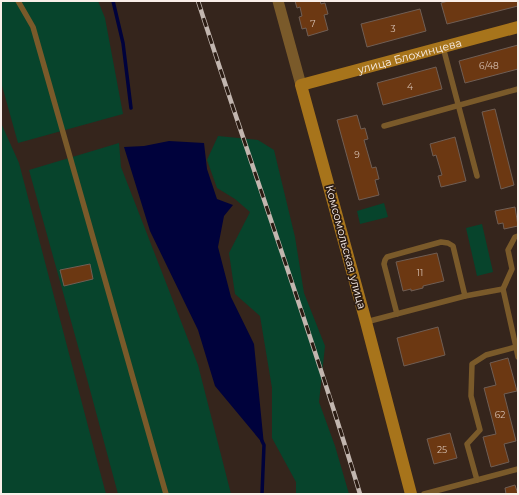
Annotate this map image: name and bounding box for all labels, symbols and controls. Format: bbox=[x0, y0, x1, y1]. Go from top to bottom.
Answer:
house number: 7 bbox=[310, 18, 316, 29]
house number: 3 bbox=[390, 23, 396, 34]
street label: улица Блохинцева bbox=[355, 35, 463, 77]
house number: 6/48 bbox=[479, 60, 499, 71]
house number: 4 bbox=[407, 81, 413, 92]
house number: 9 bbox=[354, 149, 360, 160]
street label: Комсомольская улица bbox=[323, 183, 369, 311]
house number: 11 bbox=[417, 267, 423, 278]
house number: 62 bbox=[495, 409, 505, 420]
house number: 25 bbox=[437, 444, 447, 455]

